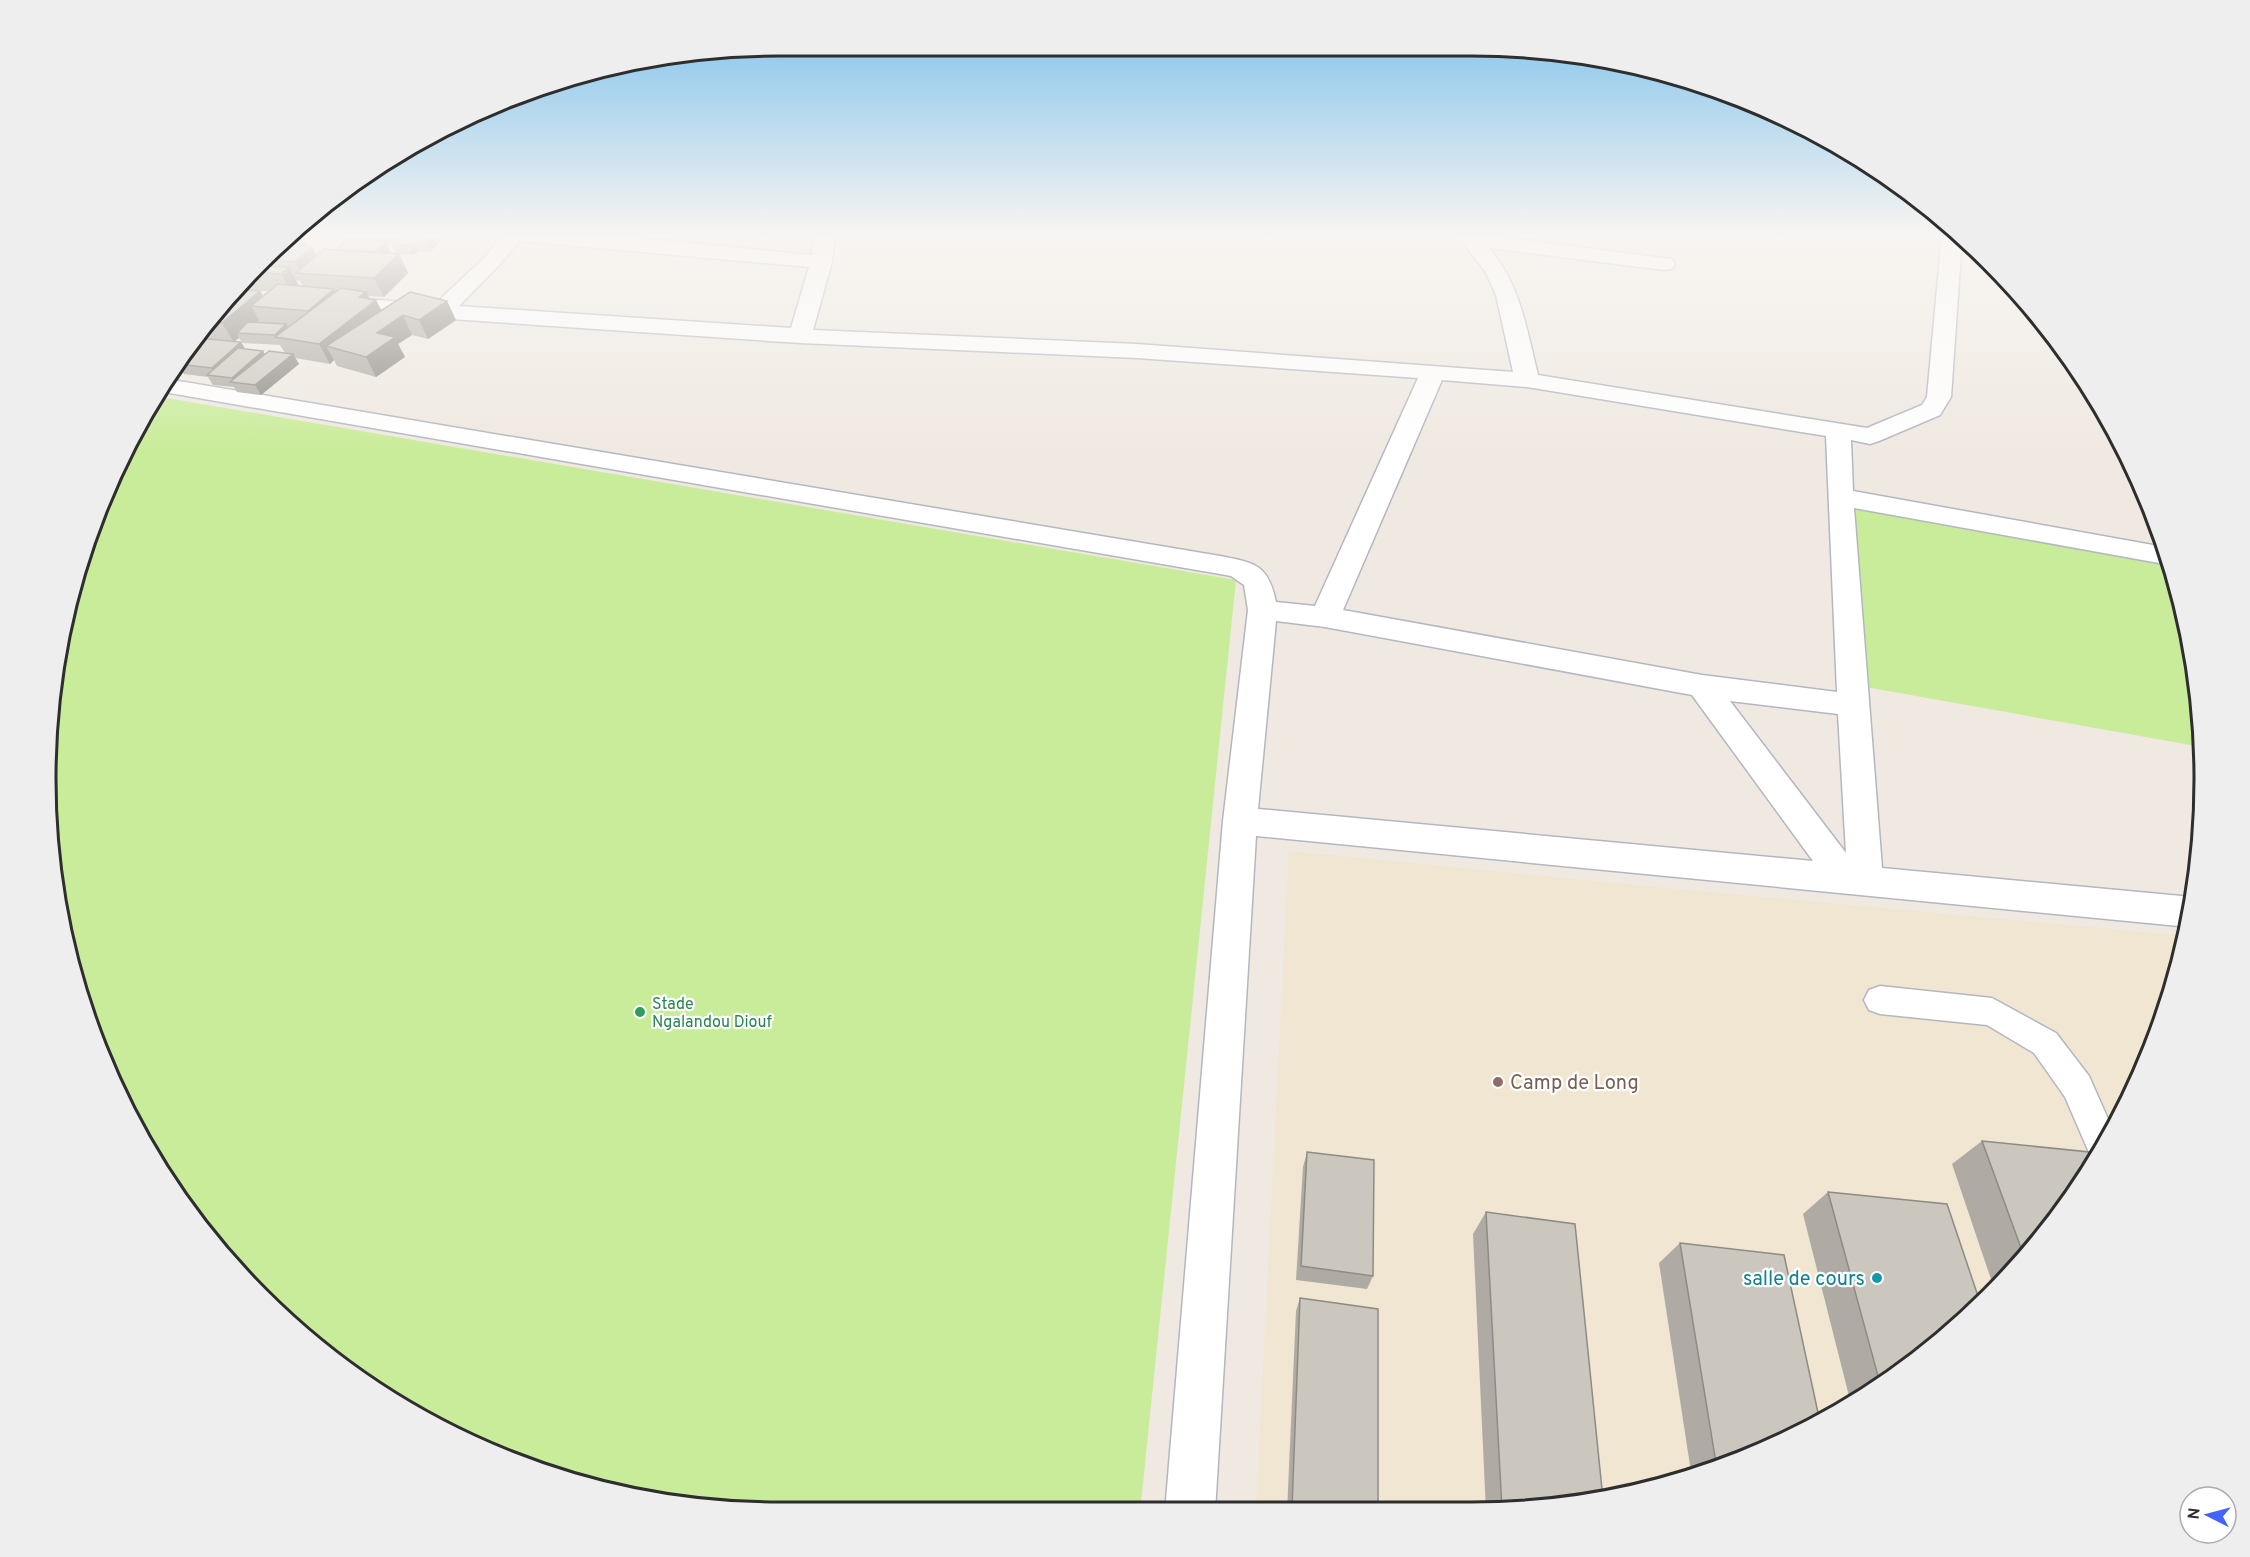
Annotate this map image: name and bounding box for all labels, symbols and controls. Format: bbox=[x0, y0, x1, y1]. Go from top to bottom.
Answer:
place label: Stade Ngalandou Diouf bbox=[652, 995, 773, 1033]
marker: Stade Ngalandou Diouf bbox=[633, 1005, 647, 1019]
place label: Camp de Long bbox=[1510, 1071, 1639, 1097]
marker: Camp de Long bbox=[1491, 1075, 1505, 1089]
place label: salle de cours bbox=[1743, 1267, 1865, 1293]
marker: salle de cours bbox=[1870, 1271, 1884, 1285]
north arrow bbox=[2178, 1485, 2238, 1545]
text: N bbox=[2185, 1507, 2206, 1520]

